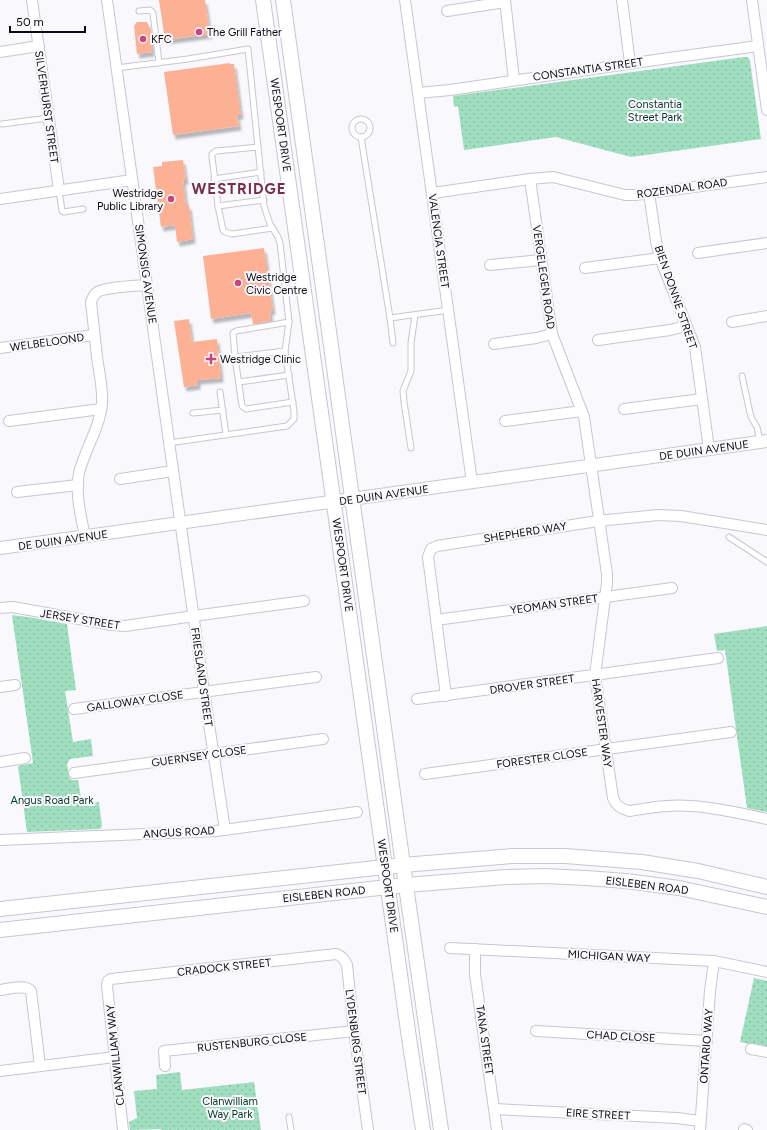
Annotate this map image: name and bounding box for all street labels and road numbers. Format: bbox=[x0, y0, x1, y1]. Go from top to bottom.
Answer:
street label: SILVERHURST STREET bbox=[32, 50, 61, 164]
street label: CONSTANTIA STREET bbox=[532, 55, 644, 84]
street label: WESPOORT DRIVE bbox=[267, 77, 294, 173]
street label: ROZENDAL ROAD bbox=[636, 176, 729, 201]
street label: VALENCIA STREET bbox=[425, 193, 452, 289]
street label: SIMONSIG AVENUE bbox=[132, 223, 159, 325]
street label: VERGELEGEN ROAD bbox=[530, 224, 557, 330]
street label: BIEN DONNE STREET bbox=[652, 244, 699, 351]
street label: WELBELOOND bbox=[9, 331, 85, 354]
street label: DE DUIN AVENUE bbox=[658, 438, 750, 463]
street label: DE DUIN AVENUE bbox=[338, 483, 430, 508]
street label: WESPOORT DRIVE bbox=[329, 517, 356, 613]
street label: SHEPHERD WAY bbox=[483, 519, 568, 545]
street label: DE DUIN AVENUE bbox=[17, 528, 109, 553]
street label: YEOMAN STREET bbox=[509, 592, 599, 617]
street label: JERSEY STREET bbox=[39, 607, 121, 632]
street label: FRIESLAND STREET bbox=[188, 627, 215, 727]
street label: DROVER STREET bbox=[489, 672, 575, 697]
street label: HARVESTER WAY bbox=[589, 678, 614, 769]
street label: GALLOWAY CLOSE bbox=[86, 688, 184, 715]
street label: GUERNSEY CLOSE bbox=[151, 743, 247, 770]
street label: FORESTER CLOSE bbox=[496, 746, 589, 771]
street label: ANGUS ROAD bbox=[143, 824, 216, 841]
street label: WESPOORT DRIVE bbox=[374, 838, 401, 934]
street label: EISLEBEN ROAD bbox=[605, 874, 690, 897]
street label: EISLEBEN ROAD bbox=[282, 884, 367, 905]
street label: MICHIGAN WAY bbox=[567, 948, 651, 965]
street label: CRADOCK STREET bbox=[176, 956, 272, 979]
street label: LYDENBURG STREET bbox=[343, 989, 368, 1096]
street label: CLANWILLIAM WAY bbox=[104, 1004, 127, 1106]
street label: TANA STREET bbox=[473, 1004, 496, 1076]
street label: ONTARIO WAY bbox=[697, 1008, 716, 1084]
street label: CHAD CLOSE bbox=[586, 1028, 656, 1045]
street label: RUSTENBURG CLOSE bbox=[197, 1030, 308, 1055]
street label: EIRE STREET bbox=[565, 1106, 630, 1123]

